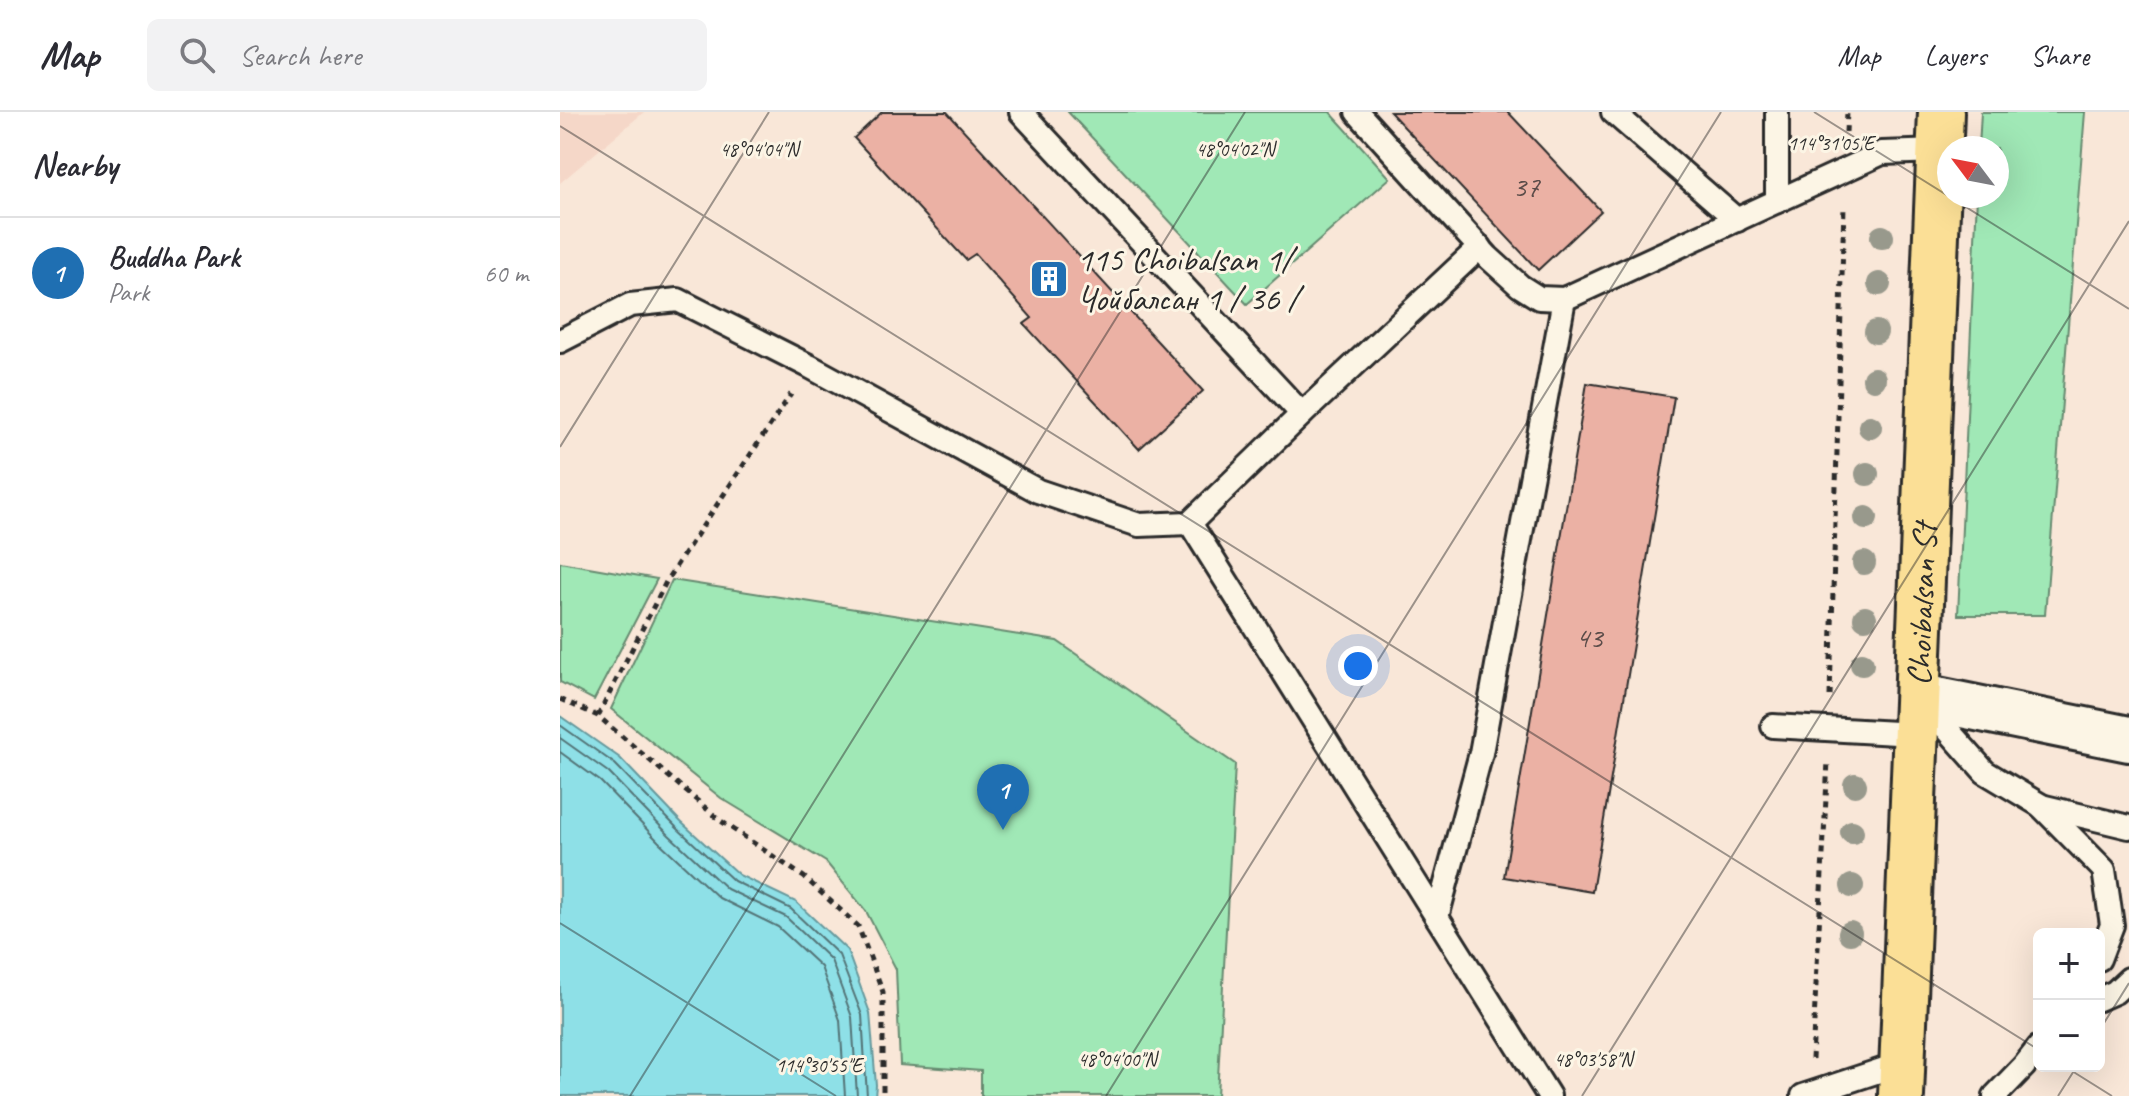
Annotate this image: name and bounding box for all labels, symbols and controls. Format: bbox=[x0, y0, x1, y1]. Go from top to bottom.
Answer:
search box bbox=[147, 19, 707, 91]
text: Map bbox=[40, 32, 99, 79]
icon: search bbox=[175, 33, 219, 77]
text: Search here bbox=[239, 36, 361, 74]
text: Map bbox=[1838, 38, 1881, 73]
text: Layers bbox=[1925, 38, 1986, 73]
text: Share bbox=[2030, 38, 2089, 73]
text: 114°31'05"E bbox=[1788, 131, 1877, 156]
north arrow bbox=[1937, 136, 2009, 208]
text: 48°04'04"N bbox=[720, 137, 801, 162]
text: 48°04'02"N bbox=[1196, 137, 1277, 162]
text: Nearby bbox=[32, 143, 118, 186]
house number: 37 bbox=[1513, 167, 1541, 205]
text: Buddha Park bbox=[108, 238, 240, 276]
place label: 115 Choibalsan 1/ Чойбалсан 1 / 36 / bbox=[1077, 238, 1305, 320]
text: 1 bbox=[52, 257, 64, 290]
text: 60 m bbox=[484, 257, 528, 290]
building icon: 115 Choibalsan 1/ Чойбалсан 1 / 36 / bbox=[1028, 258, 1070, 300]
text: Park bbox=[108, 276, 149, 309]
street label: Choibalsan St bbox=[1897, 518, 1946, 686]
house number: 43 bbox=[1576, 618, 1605, 656]
your location bbox=[1338, 646, 1378, 686]
pin: 1 bbox=[977, 764, 1029, 830]
map controls bbox=[2033, 928, 2105, 1072]
button: + bbox=[2033, 928, 2105, 1000]
button: − bbox=[2033, 1000, 2105, 1072]
text: 48°04'00"N bbox=[1078, 1047, 1159, 1072]
text: 48°03'58"N bbox=[1554, 1047, 1635, 1072]
text: 114°30'55"E bbox=[776, 1053, 865, 1078]

